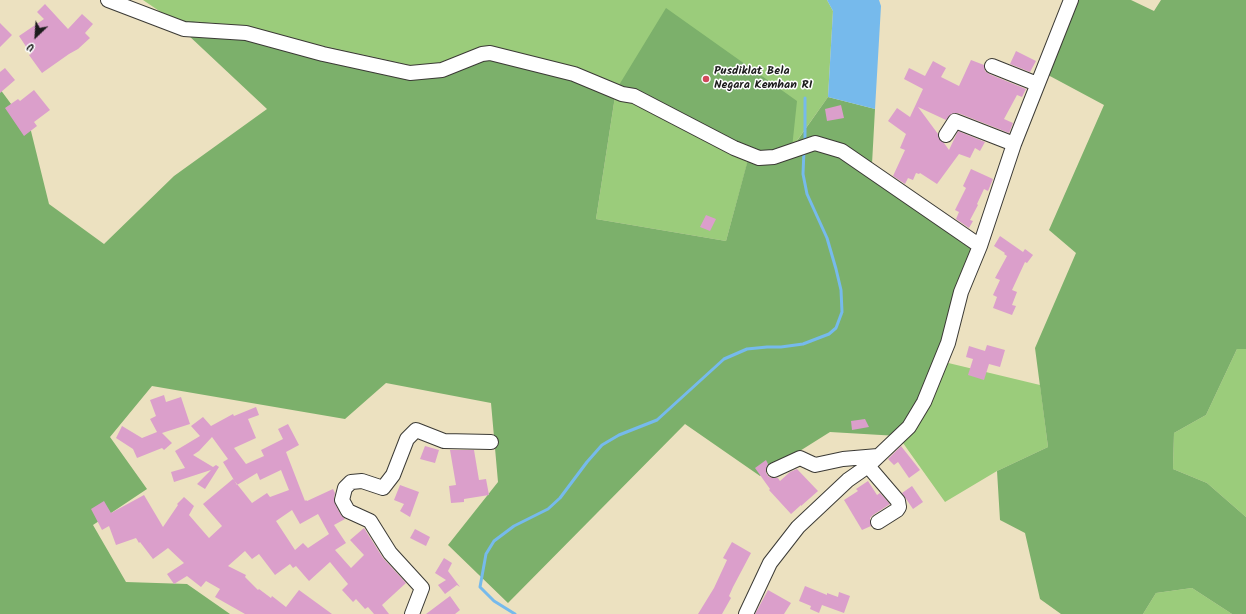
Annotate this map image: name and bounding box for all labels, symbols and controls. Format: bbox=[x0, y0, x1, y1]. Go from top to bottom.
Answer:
north arrow bbox=[16, 16, 56, 56]
text: U bbox=[24, 37, 38, 56]
place label: Pusdiklat Bela Negara Kemhan RI bbox=[714, 65, 812, 93]
marker: Pusdiklat Bela Negara Kemhan RI bbox=[701, 74, 711, 84]

